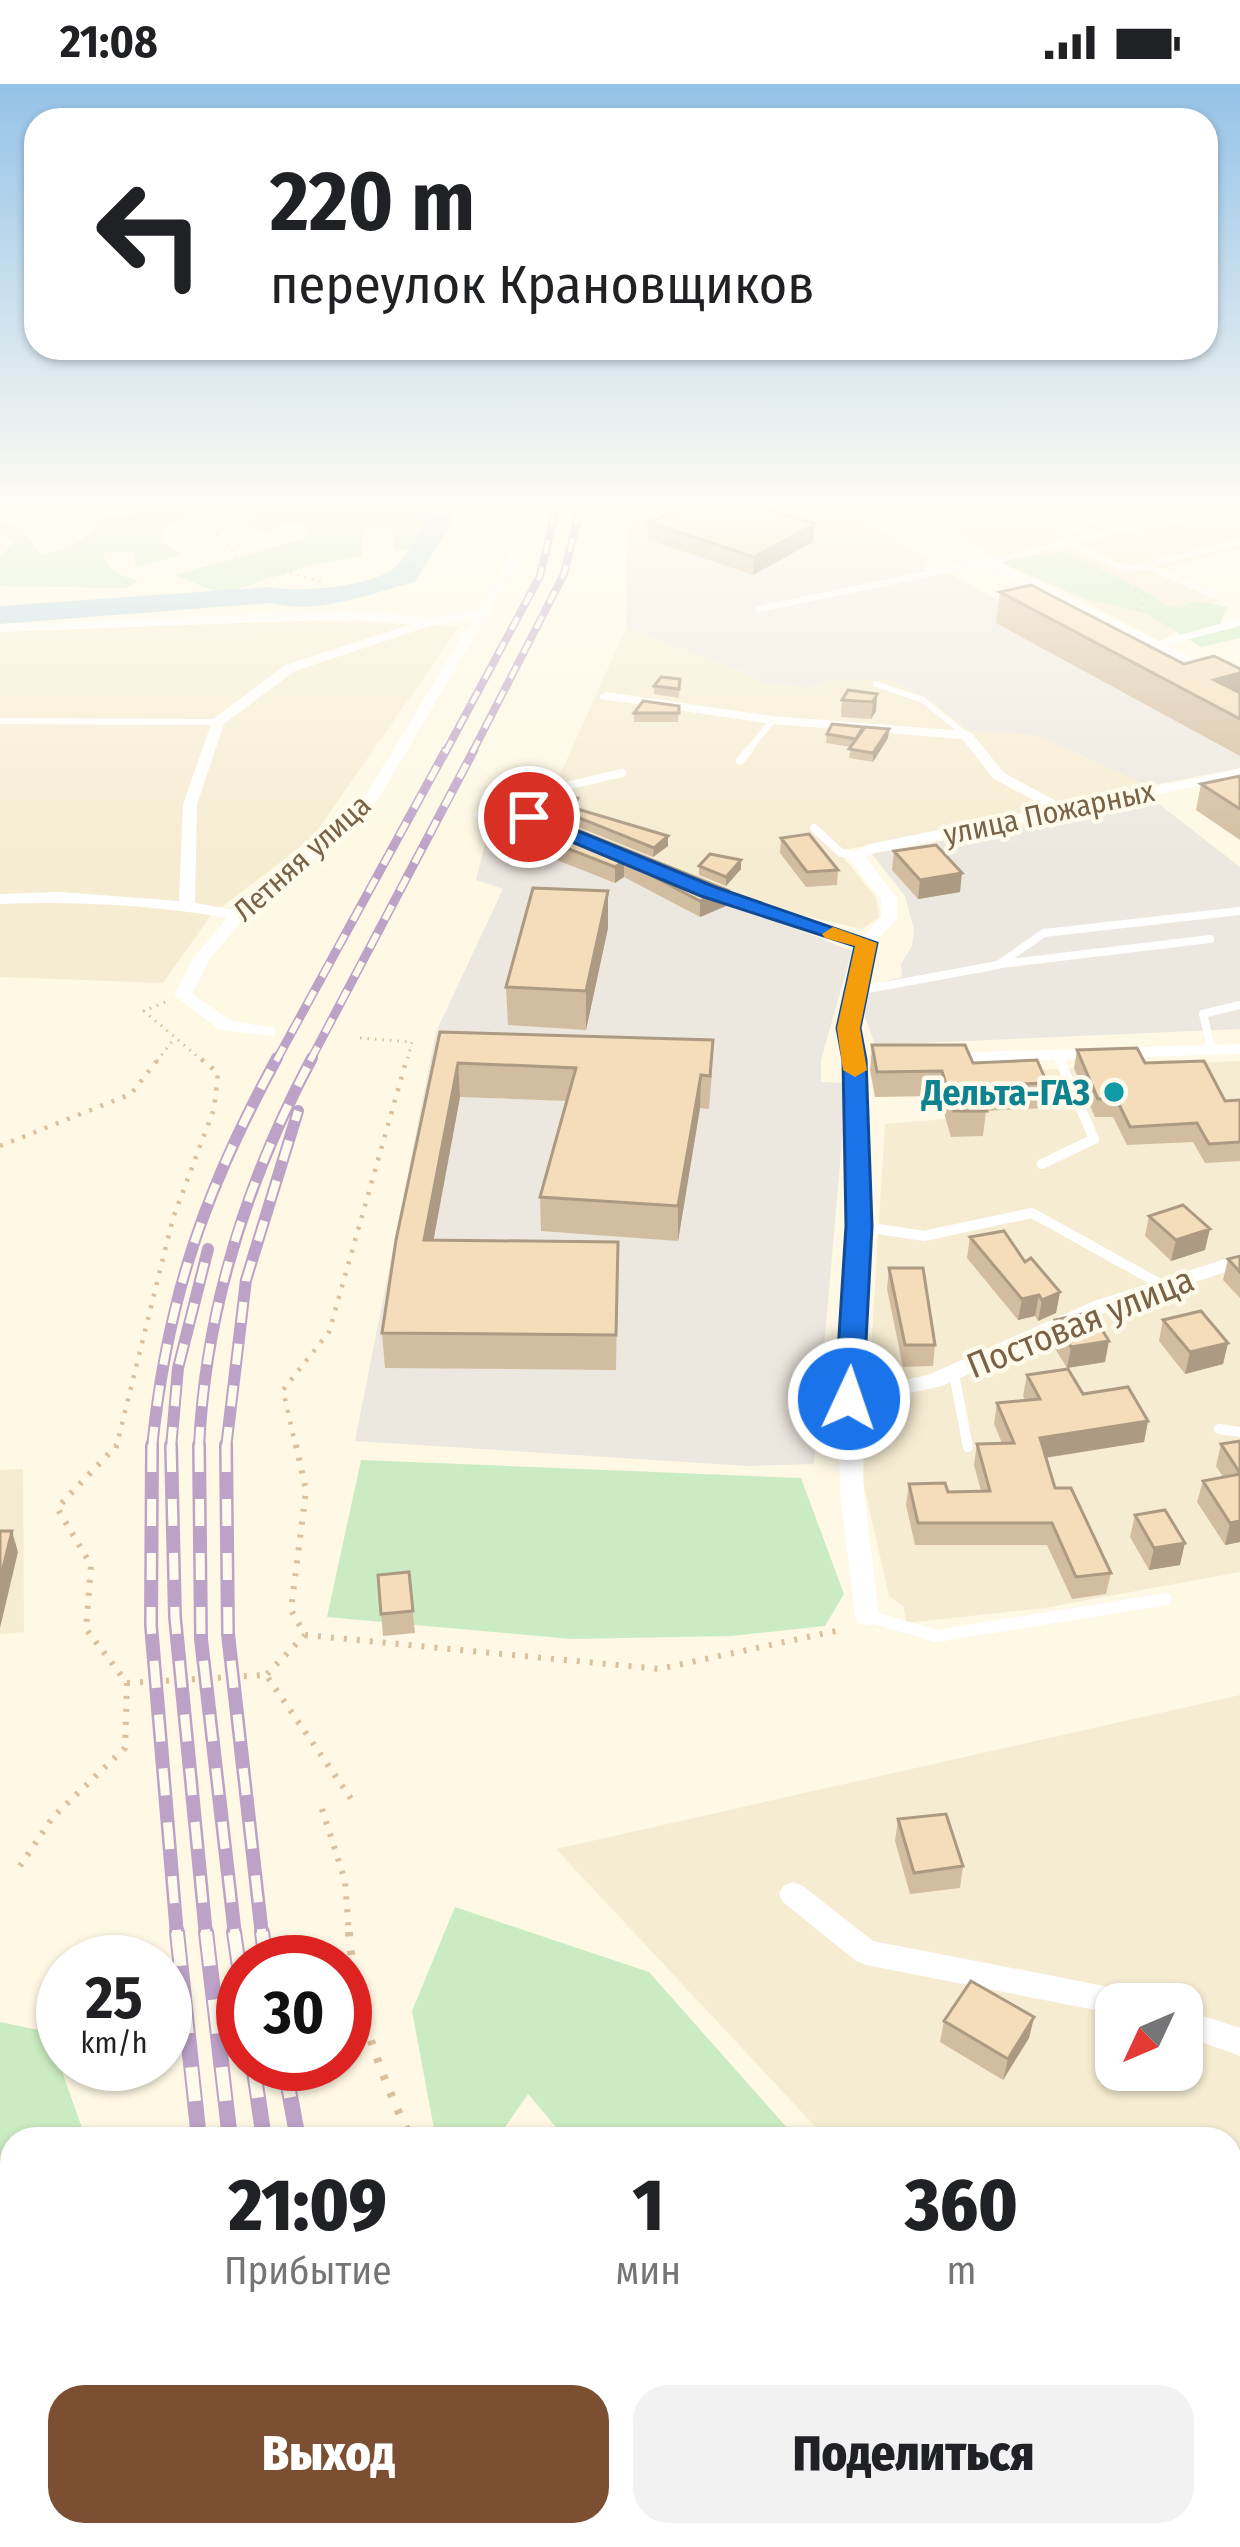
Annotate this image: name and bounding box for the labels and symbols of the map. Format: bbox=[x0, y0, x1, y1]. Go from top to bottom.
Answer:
pin bbox=[478, 766, 580, 868]
street label: улица Пожарных bbox=[940, 773, 1158, 853]
street label: Летняя улица bbox=[226, 787, 378, 929]
place label: Дельта-ГАЗ bbox=[920, 1071, 1090, 1115]
marker: Дельта-ГАЗ bbox=[1101, 1079, 1127, 1105]
street label: Постовая улица bbox=[961, 1257, 1200, 1388]
position arrow bbox=[786, 1336, 912, 1462]
speed limit sign: 30 bbox=[216, 1935, 372, 2091]
north arrow bbox=[1095, 1983, 1203, 2091]

